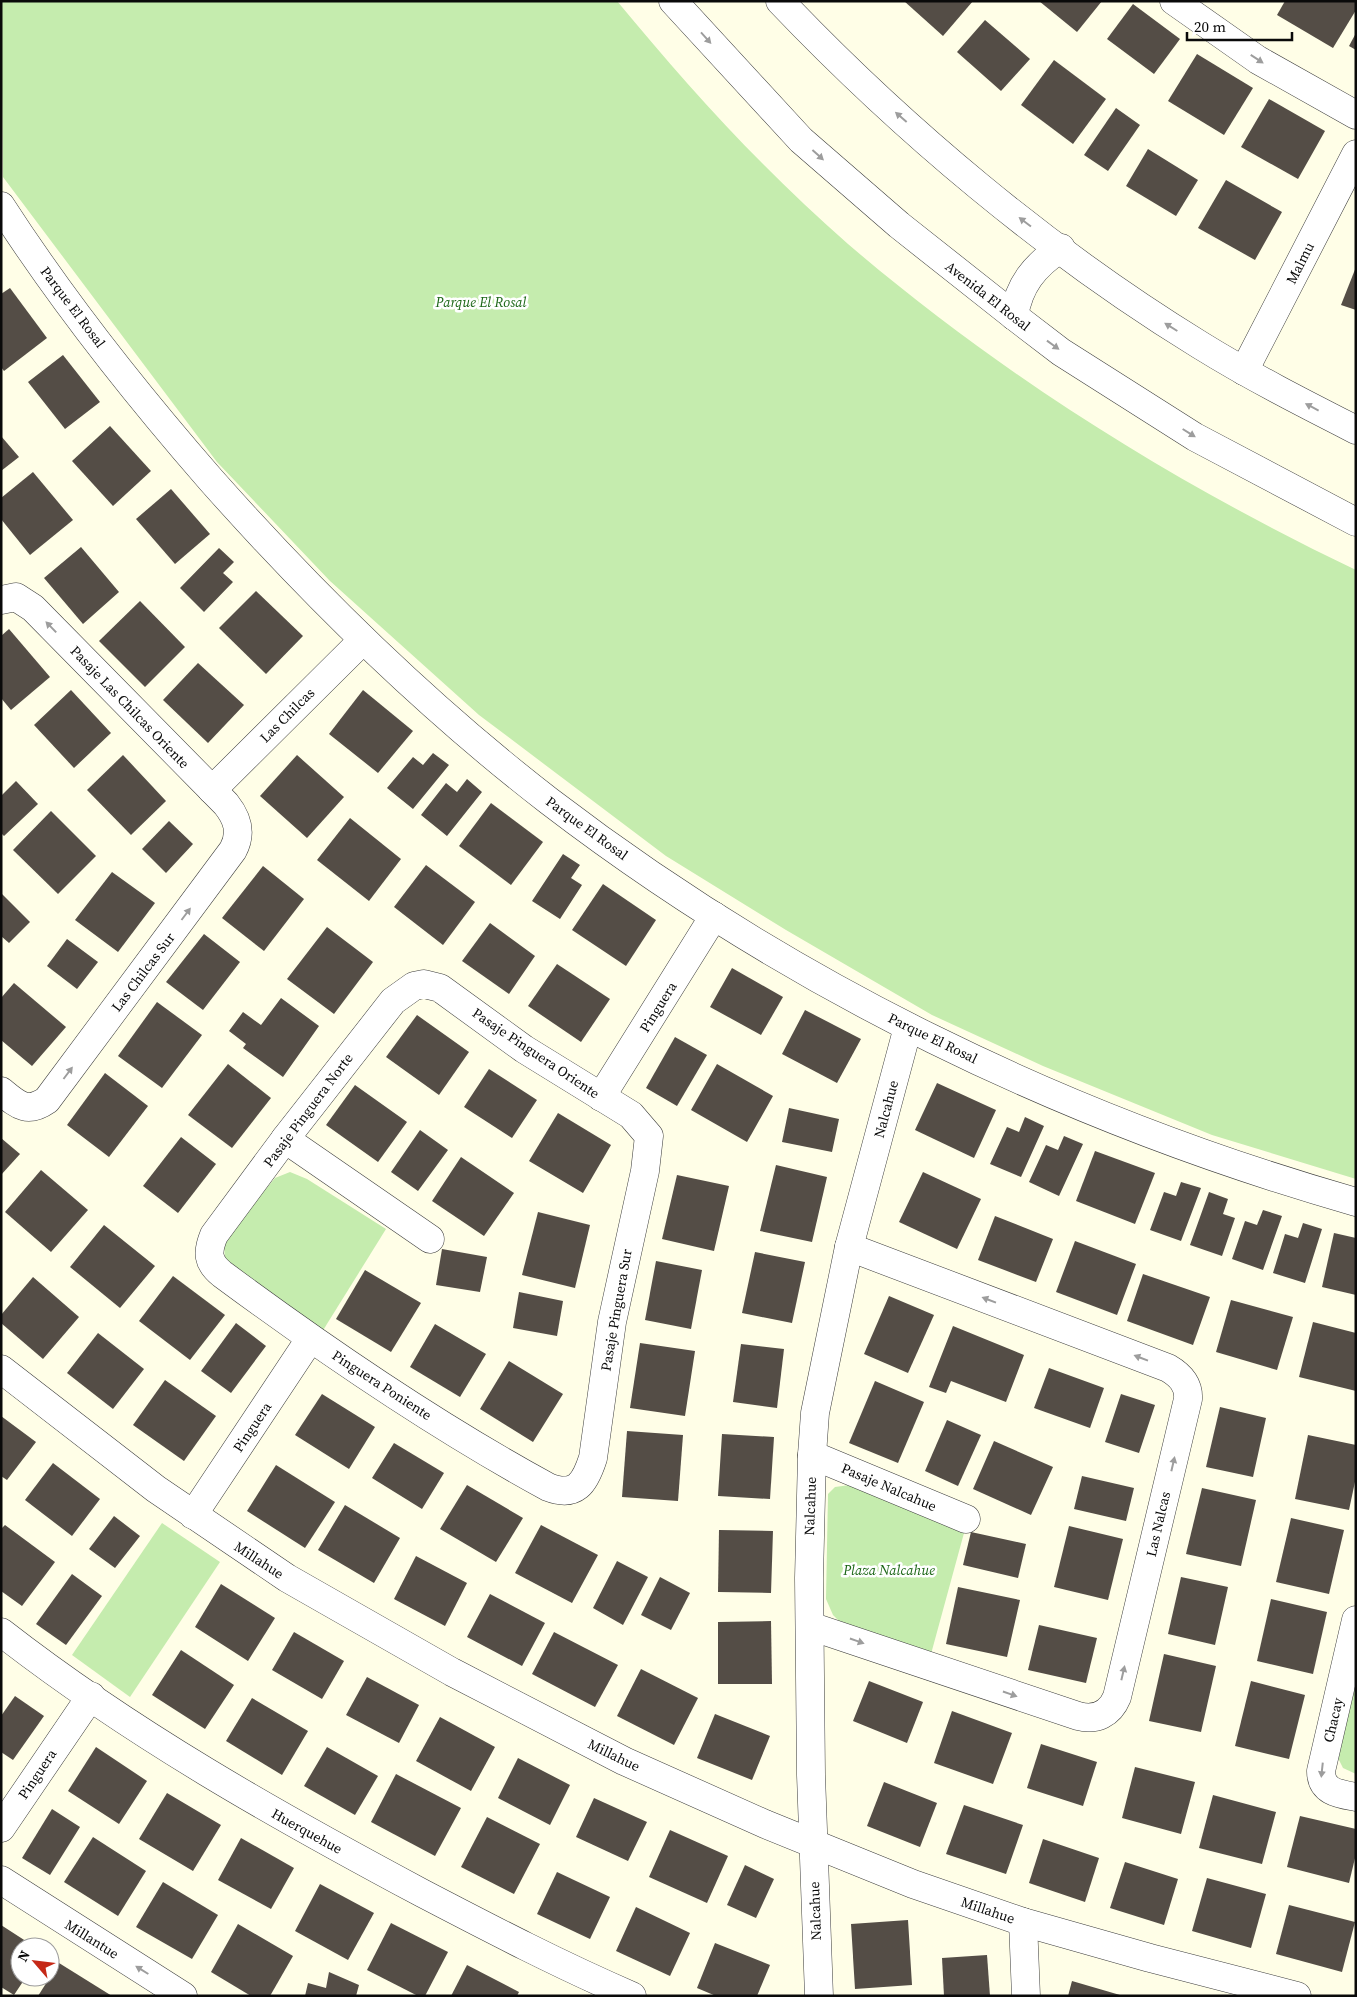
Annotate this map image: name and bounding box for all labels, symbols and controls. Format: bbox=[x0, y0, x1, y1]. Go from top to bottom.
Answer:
scale bar bbox=[1187, 10, 1292, 42]
text: 20 m bbox=[1194, 16, 1226, 37]
one-way arrow bbox=[700, 31, 711, 44]
one-way arrow bbox=[1251, 54, 1264, 64]
one-way arrow bbox=[894, 112, 907, 123]
one-way arrow bbox=[811, 149, 823, 161]
one-way arrow bbox=[1018, 217, 1032, 227]
street label: Malmu bbox=[1281, 239, 1319, 287]
street label: Avenida El Rosal bbox=[941, 256, 1035, 336]
street label: Parque El Rosal bbox=[36, 262, 110, 352]
park label: Parque El Rosal bbox=[435, 292, 527, 312]
one-way arrow bbox=[1165, 322, 1178, 332]
one-way arrow bbox=[1046, 340, 1059, 351]
one-way arrow bbox=[1306, 403, 1319, 412]
one-way arrow bbox=[1183, 429, 1196, 438]
one-way arrow bbox=[46, 621, 58, 633]
street label: Pasaje Las Chilcas Oriente bbox=[66, 641, 194, 773]
street label: Las Chilcas bbox=[255, 683, 319, 747]
street label: Parque El Rosal bbox=[542, 791, 632, 865]
one-way arrow bbox=[180, 908, 191, 921]
street label: Las Chilcas Sur bbox=[106, 928, 180, 1016]
street label: Pinguera bbox=[635, 977, 682, 1036]
street label: Pasaje Pinguera Oriente bbox=[468, 1003, 604, 1103]
street label: Parque El Rosal bbox=[885, 1008, 981, 1068]
street label: Pasaje Pinguera Norte bbox=[258, 1049, 358, 1171]
one-way arrow bbox=[63, 1066, 73, 1080]
street label: Nalcahue bbox=[869, 1078, 903, 1140]
street label: Pasaje Pinguera Sur bbox=[595, 1247, 637, 1373]
one-way arrow bbox=[981, 1296, 996, 1304]
street label: Pinguera Poniente bbox=[328, 1345, 436, 1425]
one-way arrow bbox=[1133, 1354, 1148, 1362]
street label: Pinguera bbox=[228, 1397, 277, 1456]
one-way arrow bbox=[1169, 1456, 1177, 1471]
street label: Pasaje Nalcahue bbox=[838, 1458, 940, 1516]
street label: Nalcahue bbox=[799, 1476, 821, 1536]
street label: Las Nalcas bbox=[1141, 1489, 1175, 1559]
street label: Millahue bbox=[230, 1536, 288, 1584]
park label: Plaza Nalcahue bbox=[842, 1560, 935, 1580]
one-way arrow bbox=[849, 1638, 864, 1645]
one-way arrow bbox=[1119, 1666, 1127, 1681]
one-way arrow bbox=[1003, 1690, 1018, 1698]
street label: Chacay bbox=[1318, 1695, 1348, 1744]
street label: Millahue bbox=[585, 1734, 643, 1776]
street label: Pinguera bbox=[13, 1744, 62, 1803]
one-way arrow bbox=[1318, 1762, 1326, 1778]
street label: Huerquehue bbox=[268, 1803, 346, 1859]
street label: Nalcahue bbox=[804, 1881, 826, 1941]
street label: Millahue bbox=[958, 1891, 1018, 1929]
street label: Millantue bbox=[61, 1915, 123, 1963]
north arrow bbox=[10, 1937, 60, 1987]
text: N bbox=[12, 1947, 35, 1965]
one-way arrow bbox=[135, 1966, 148, 1975]

